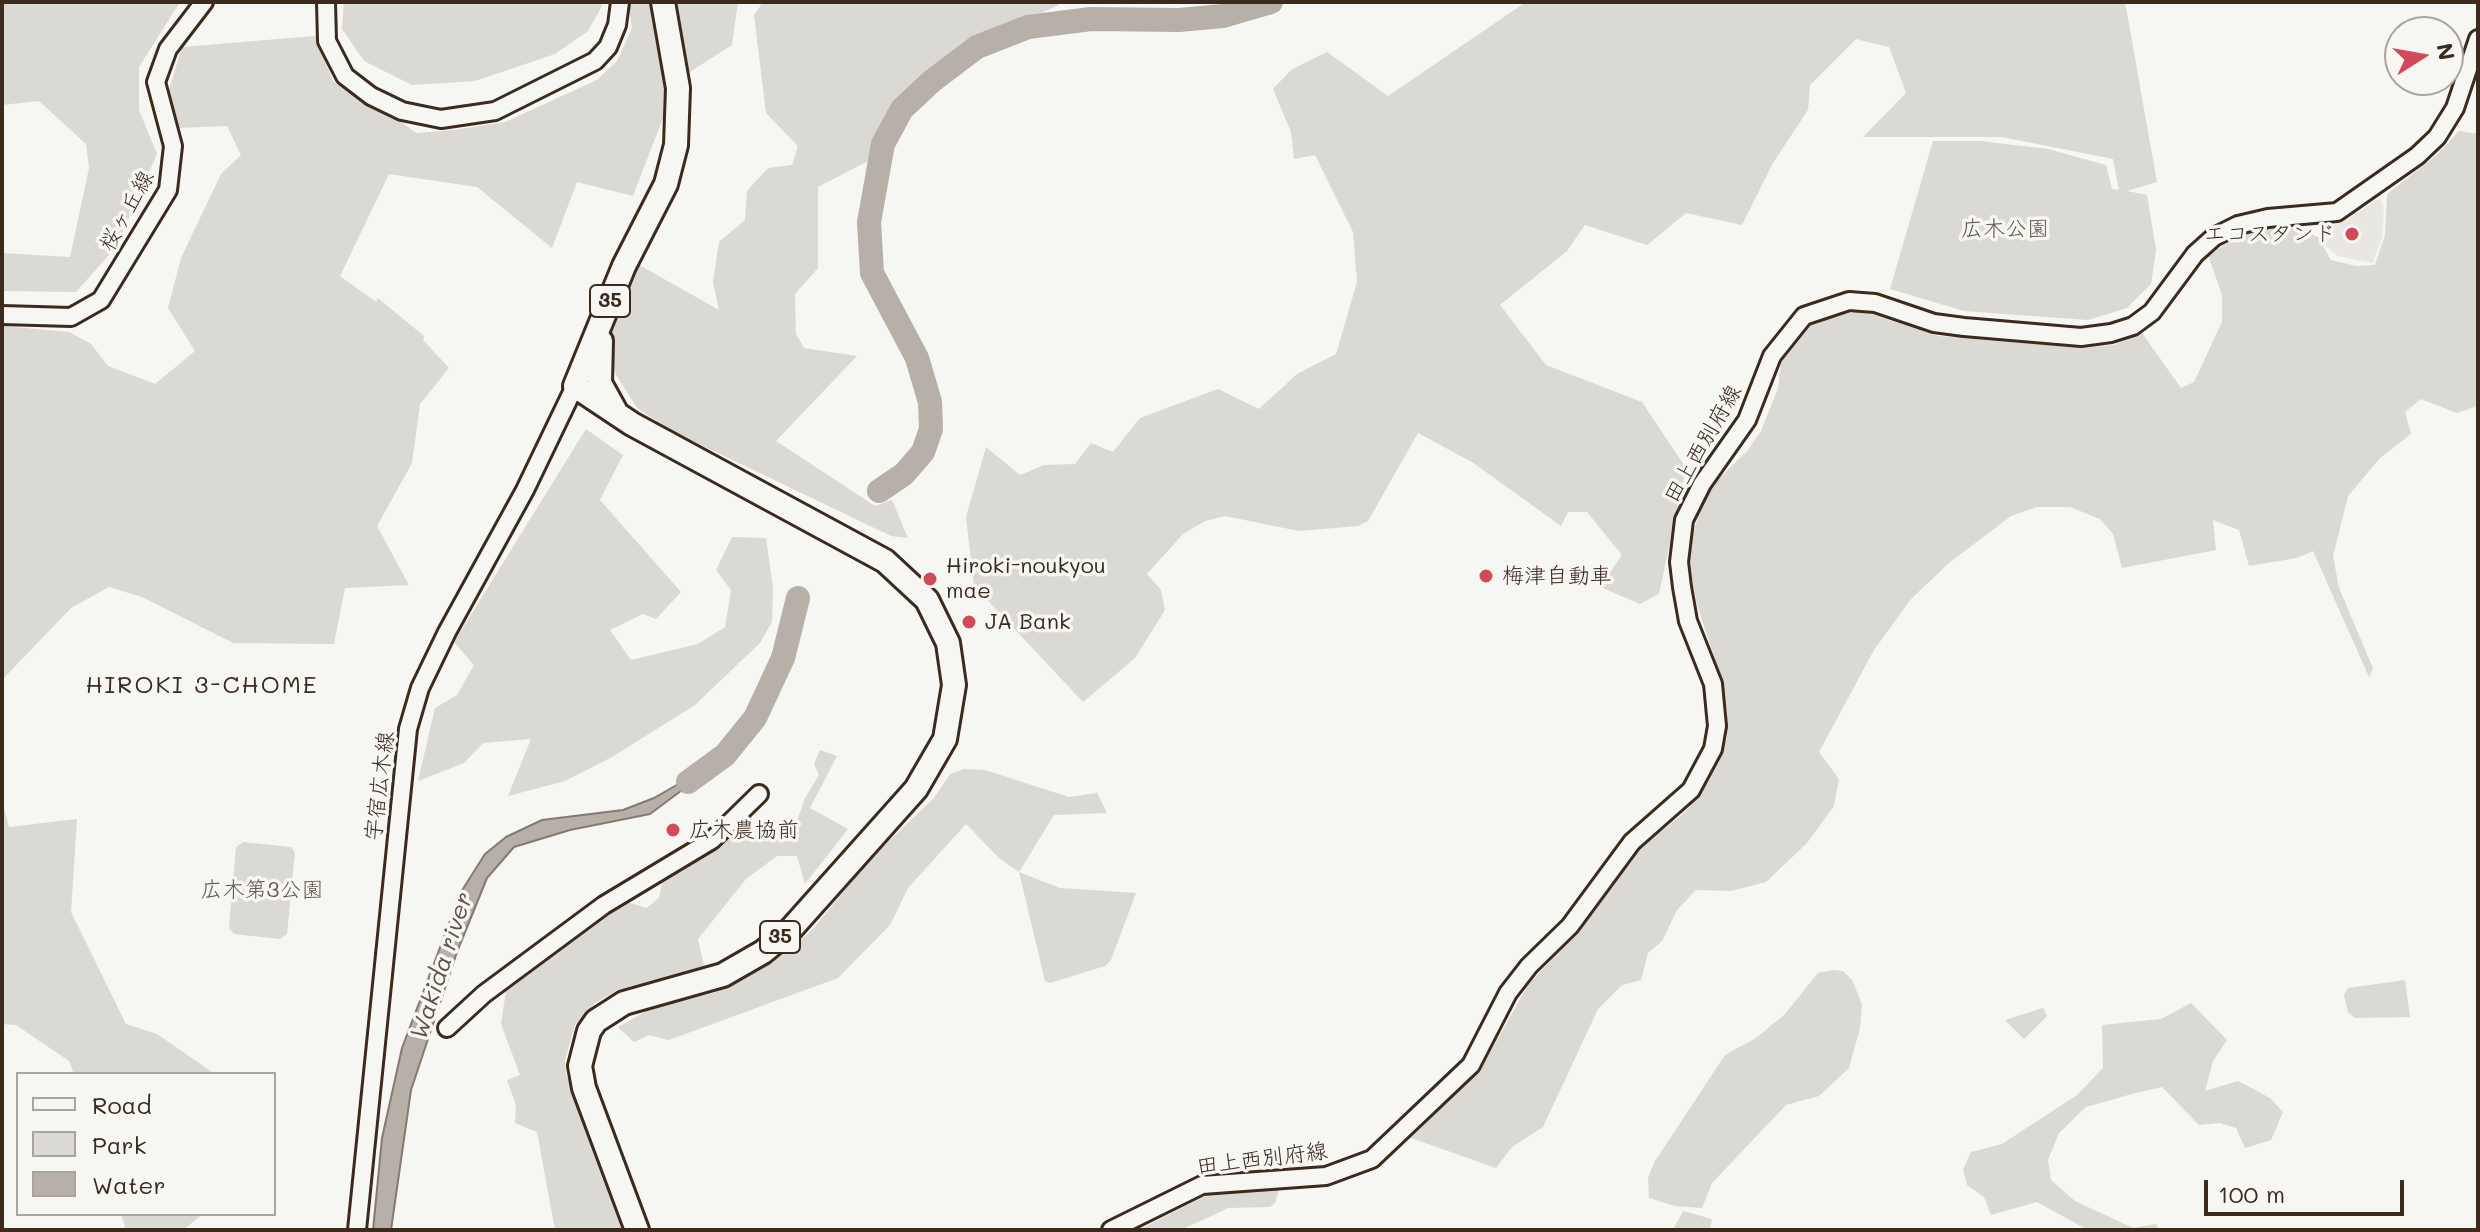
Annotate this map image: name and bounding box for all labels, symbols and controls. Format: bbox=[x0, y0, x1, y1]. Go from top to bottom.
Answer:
north arrow bbox=[2384, 16, 2464, 96]
text: N bbox=[2430, 41, 2462, 63]
street label: 桜ヶ丘線 bbox=[94, 166, 160, 256]
park label: 広木公園 bbox=[1961, 216, 2049, 242]
place label: エコスタンド bbox=[2204, 221, 2336, 247]
marker: エコスタンド bbox=[2343, 225, 2361, 243]
road number: 35 bbox=[590, 285, 630, 317]
street label: 田上西別府線 bbox=[1659, 380, 1747, 508]
place label: Hiroki-noukyou mae bbox=[946, 553, 1106, 604]
place label: 梅津自動車 bbox=[1502, 563, 1612, 589]
marker: 梅津自動車 bbox=[1477, 567, 1495, 585]
marker: Hiroki-noukyou mae bbox=[921, 570, 939, 588]
place label: JA Bank bbox=[985, 609, 1071, 635]
marker: JA Bank bbox=[960, 613, 978, 631]
district label: HIROKI 3-CHOME bbox=[85, 672, 319, 700]
street label: 宇宿広木線 bbox=[360, 730, 400, 842]
place label: 広木農協前 bbox=[689, 817, 799, 843]
marker: 広木農協前 bbox=[664, 821, 682, 839]
park label: 広木第3公園 bbox=[201, 877, 323, 903]
water label: Wakida river bbox=[405, 889, 479, 1043]
road number: 35 bbox=[760, 921, 800, 953]
legend bbox=[16, 1072, 276, 1216]
text: Road bbox=[92, 1089, 152, 1120]
text: Park bbox=[92, 1129, 146, 1160]
street label: 田上西別府線 bbox=[1195, 1138, 1329, 1180]
scale bar bbox=[2208, 1164, 2408, 1214]
text: Water bbox=[92, 1169, 166, 1200]
text: 100 m bbox=[2218, 1178, 2285, 1209]

